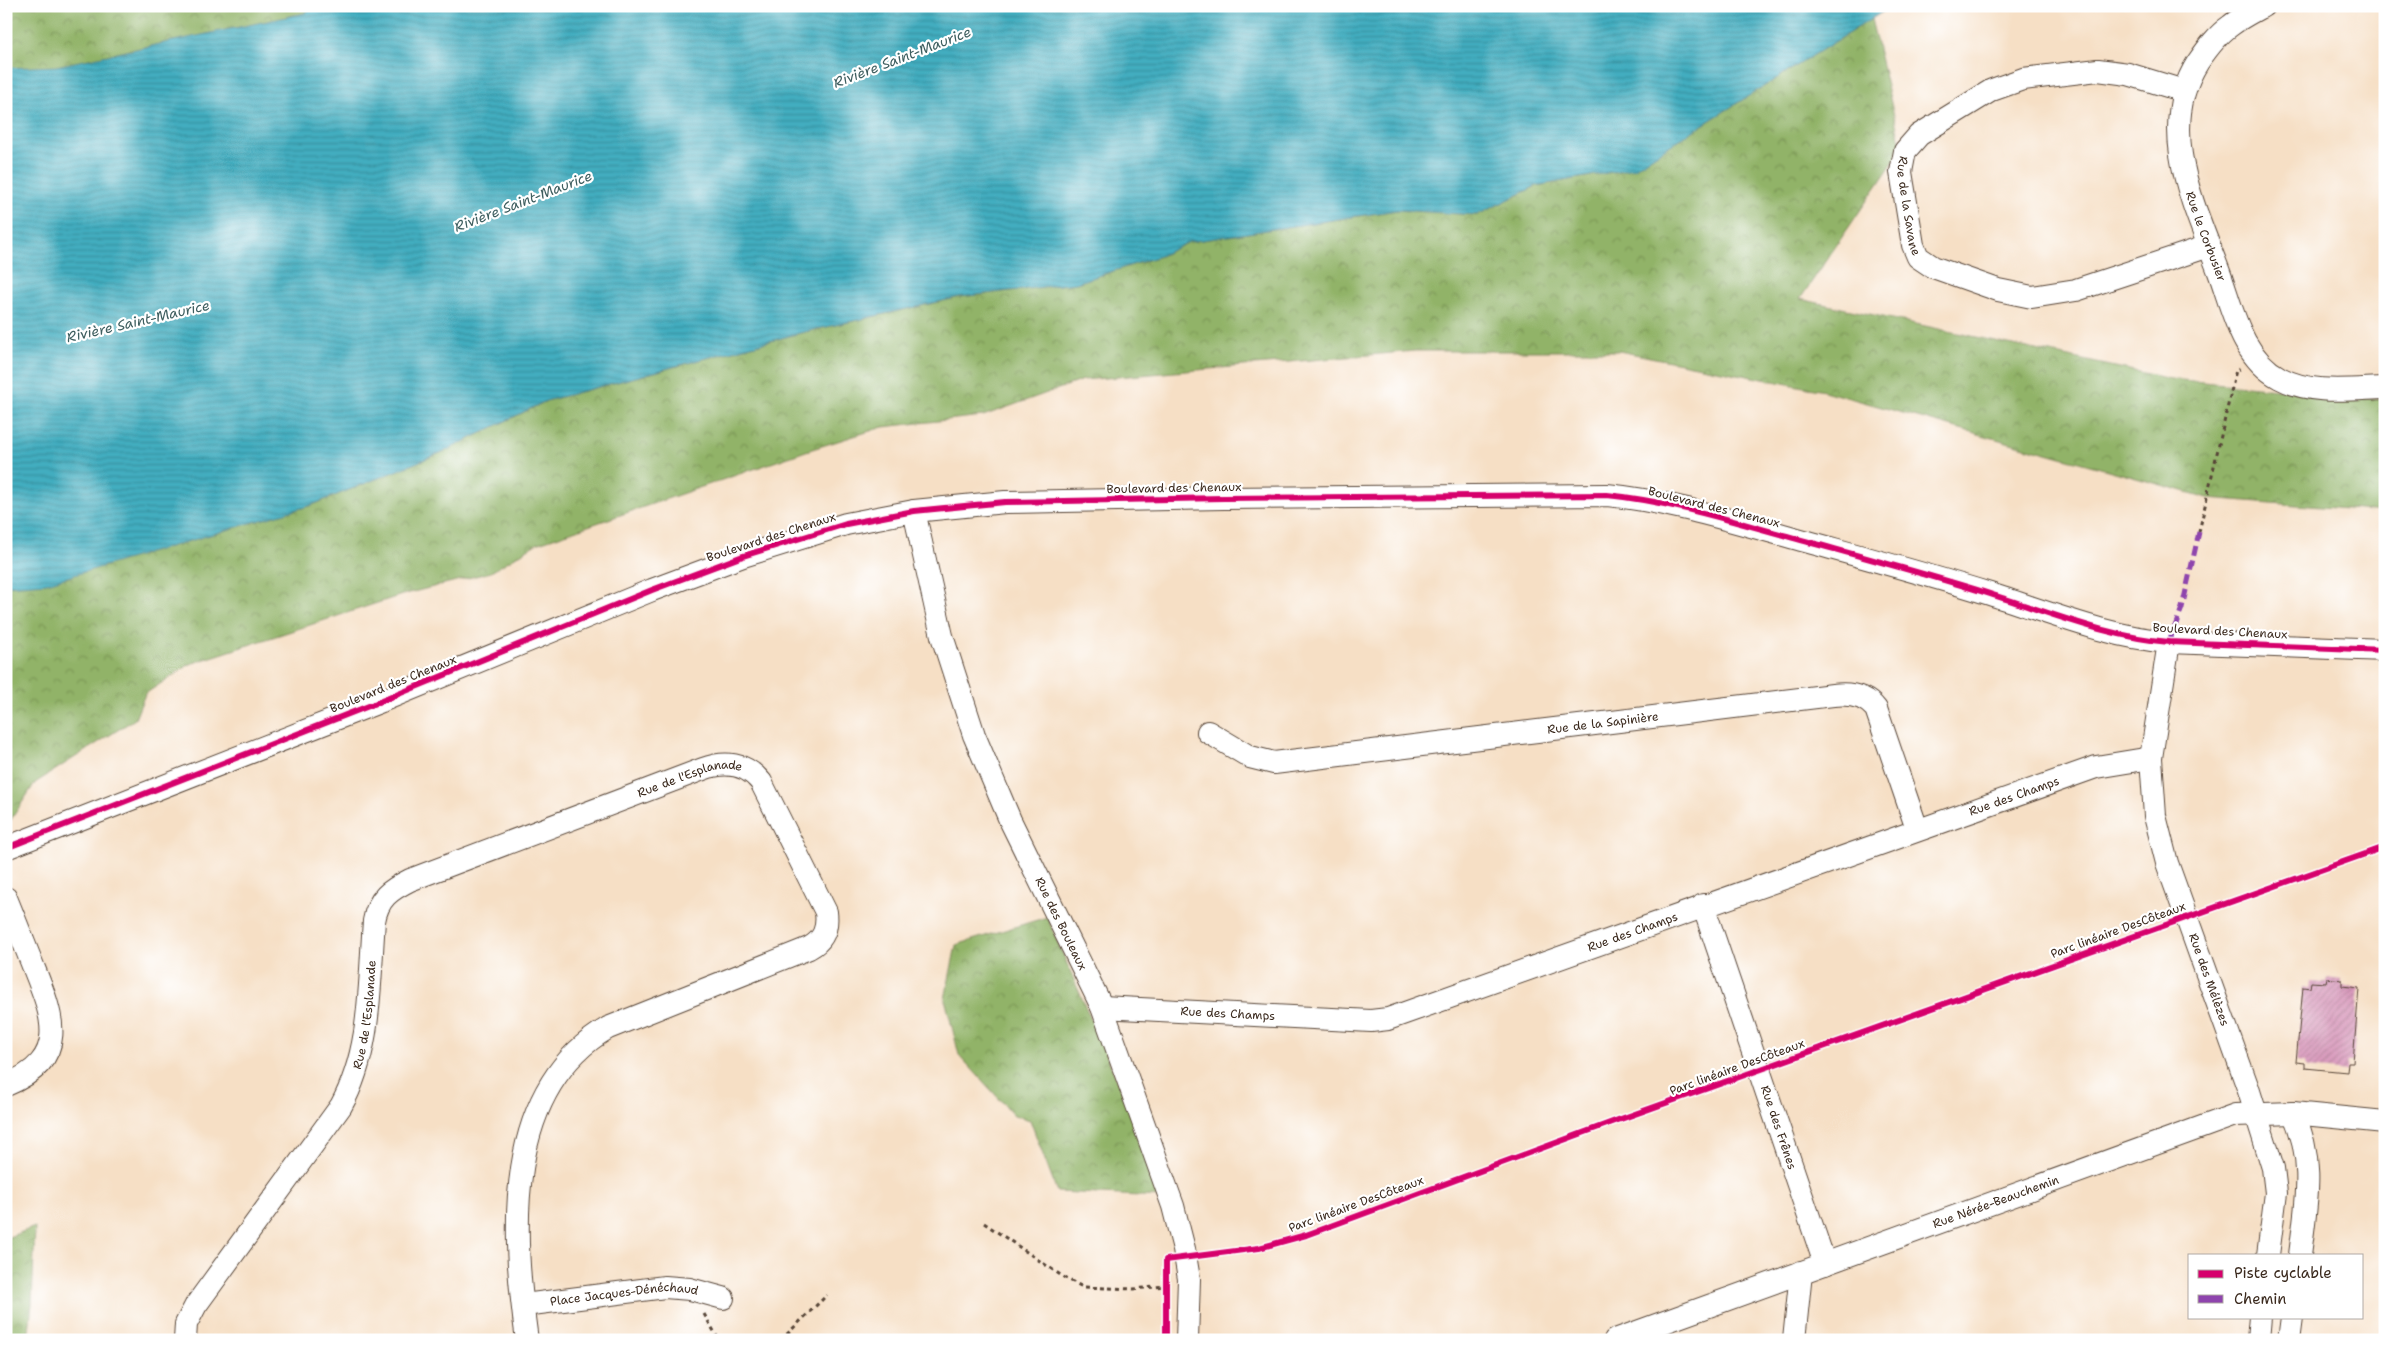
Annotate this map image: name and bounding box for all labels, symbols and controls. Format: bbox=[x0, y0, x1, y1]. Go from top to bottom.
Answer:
water label: Rivière Saint-Maurice bbox=[830, 22, 974, 92]
street label: Rue de la Savane bbox=[1893, 155, 1925, 258]
water label: Rivière Saint-Maurice bbox=[451, 166, 595, 236]
street label: Rue le Corbusier bbox=[2182, 189, 2230, 284]
water label: Rivière Saint-Maurice bbox=[65, 296, 211, 346]
street label: Boulevard des Chenaux bbox=[1106, 479, 1242, 497]
street label: Boulevard des Chenaux bbox=[1647, 483, 1781, 531]
street label: Boulevard des Chenaux bbox=[704, 509, 838, 565]
street label: Boulevard des Chenaux bbox=[2152, 619, 2288, 643]
street label: Boulevard des Chenaux bbox=[327, 651, 459, 717]
street label: Rue de la Sapinière bbox=[1546, 708, 1660, 738]
street label: Rue de l'Esplanade bbox=[635, 756, 745, 801]
street label: Rue des Champs bbox=[1967, 773, 2061, 820]
street label: Rue des Bouleaux bbox=[1031, 874, 1091, 973]
street label: Parc linéaire DesCôteaux bbox=[2048, 898, 2188, 962]
street label: Rue des Champs bbox=[1585, 909, 1680, 955]
street label: Rue des Mélèzes bbox=[2185, 931, 2233, 1028]
street label: Rue de l'Esplanade bbox=[349, 960, 380, 1071]
street label: Rue des Champs bbox=[1180, 1003, 1276, 1024]
street label: Parc linéaire DesCôteaux bbox=[1667, 1035, 1807, 1099]
street label: Rue des Frênes bbox=[1757, 1083, 1800, 1172]
street label: Parc linéaire DesCôteaux bbox=[1286, 1172, 1426, 1236]
street label: Rue Nérée-Beauchemin bbox=[1930, 1172, 2061, 1232]
legend bbox=[2188, 1254, 2364, 1318]
text: Piste cyclable bbox=[2234, 1263, 2332, 1283]
street label: Place Jacques-Dénéchaud bbox=[549, 1279, 701, 1310]
text: Chemin bbox=[2234, 1289, 2287, 1309]

